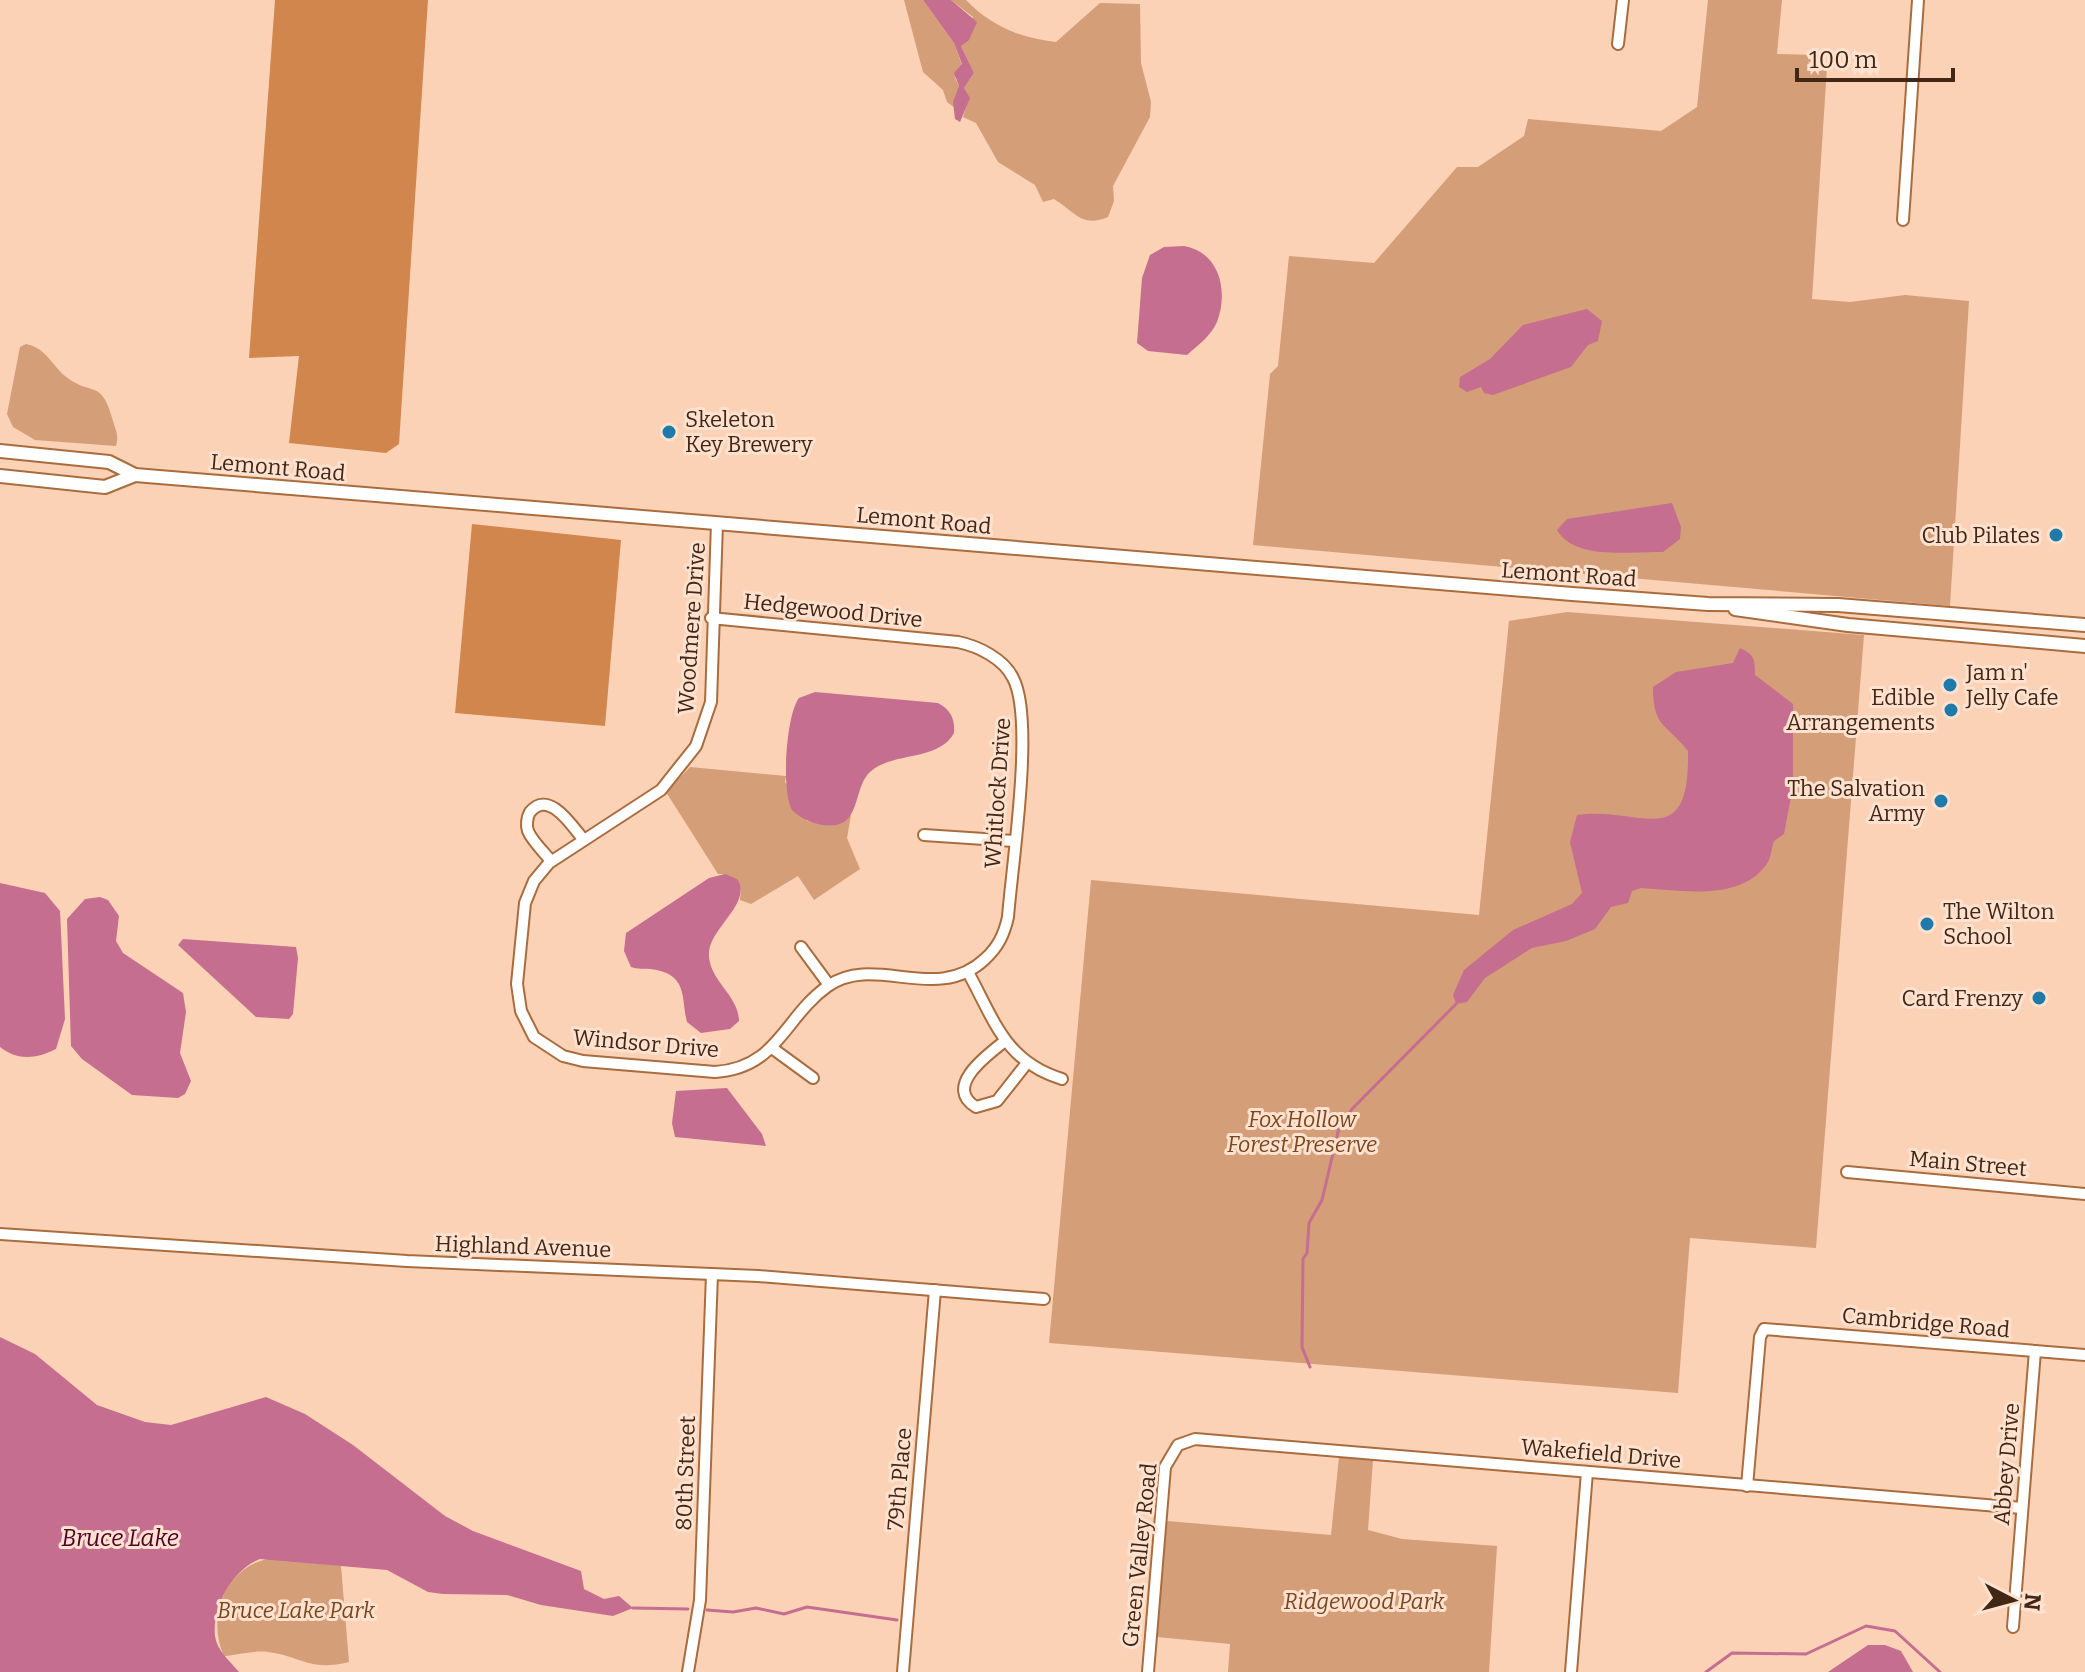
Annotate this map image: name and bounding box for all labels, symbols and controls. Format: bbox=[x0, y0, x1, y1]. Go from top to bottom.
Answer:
scale bar bbox=[1797, 32, 1953, 82]
text: 100 m bbox=[1809, 46, 1877, 74]
place label: Skeleton Key Brewery bbox=[685, 406, 813, 458]
marker: Skeleton Key Brewery bbox=[660, 423, 678, 441]
street label: Lemont Road bbox=[209, 448, 347, 487]
street label: Lemont Road bbox=[855, 501, 993, 540]
place label: Club Pilates bbox=[1922, 522, 2040, 549]
marker: Club Pilates bbox=[2047, 526, 2065, 544]
street label: Woodmere Drive bbox=[672, 541, 711, 715]
street label: Lemont Road bbox=[1500, 556, 1638, 593]
street label: Hedgewood Drive bbox=[742, 588, 924, 633]
place label: Jam n' Jelly Cafe bbox=[1965, 659, 2059, 711]
marker: Jam n' Jelly Cafe bbox=[1941, 676, 1959, 694]
place label: Edible Arrangements bbox=[1786, 684, 1935, 736]
marker: Edible Arrangements bbox=[1942, 701, 1960, 719]
street label: Whitlock Drive bbox=[979, 717, 1016, 869]
place label: The Salvation Army bbox=[1787, 775, 1925, 827]
marker: The Salvation Army bbox=[1932, 792, 1950, 810]
place label: The Wilton School bbox=[1943, 898, 2054, 950]
marker: The Wilton School bbox=[1918, 915, 1936, 933]
place label: Card Frenzy bbox=[1902, 985, 2023, 1012]
marker: Card Frenzy bbox=[2030, 989, 2048, 1007]
street label: Windsor Drive bbox=[572, 1024, 720, 1063]
park label: Fox Hollow Forest Preserve bbox=[1227, 1106, 1377, 1158]
street label: Main Street bbox=[1908, 1145, 2028, 1182]
street label: Highland Avenue bbox=[434, 1230, 612, 1263]
street label: Cambridge Road bbox=[1841, 1302, 2011, 1343]
street label: Abbey Drive bbox=[1988, 1402, 2025, 1526]
street label: 80th Street bbox=[670, 1415, 701, 1531]
street label: 79th Place bbox=[882, 1426, 917, 1532]
street label: Wakefield Drive bbox=[1520, 1433, 1682, 1474]
street label: Green Valley Road bbox=[1116, 1462, 1163, 1649]
water label: Bruce Lake bbox=[61, 1524, 179, 1552]
north arrow bbox=[1973, 1560, 2053, 1640]
park label: Ridgewood Park bbox=[1284, 1588, 1445, 1615]
text: N bbox=[2018, 1592, 2047, 1612]
park label: Bruce Lake Park bbox=[217, 1597, 376, 1624]

